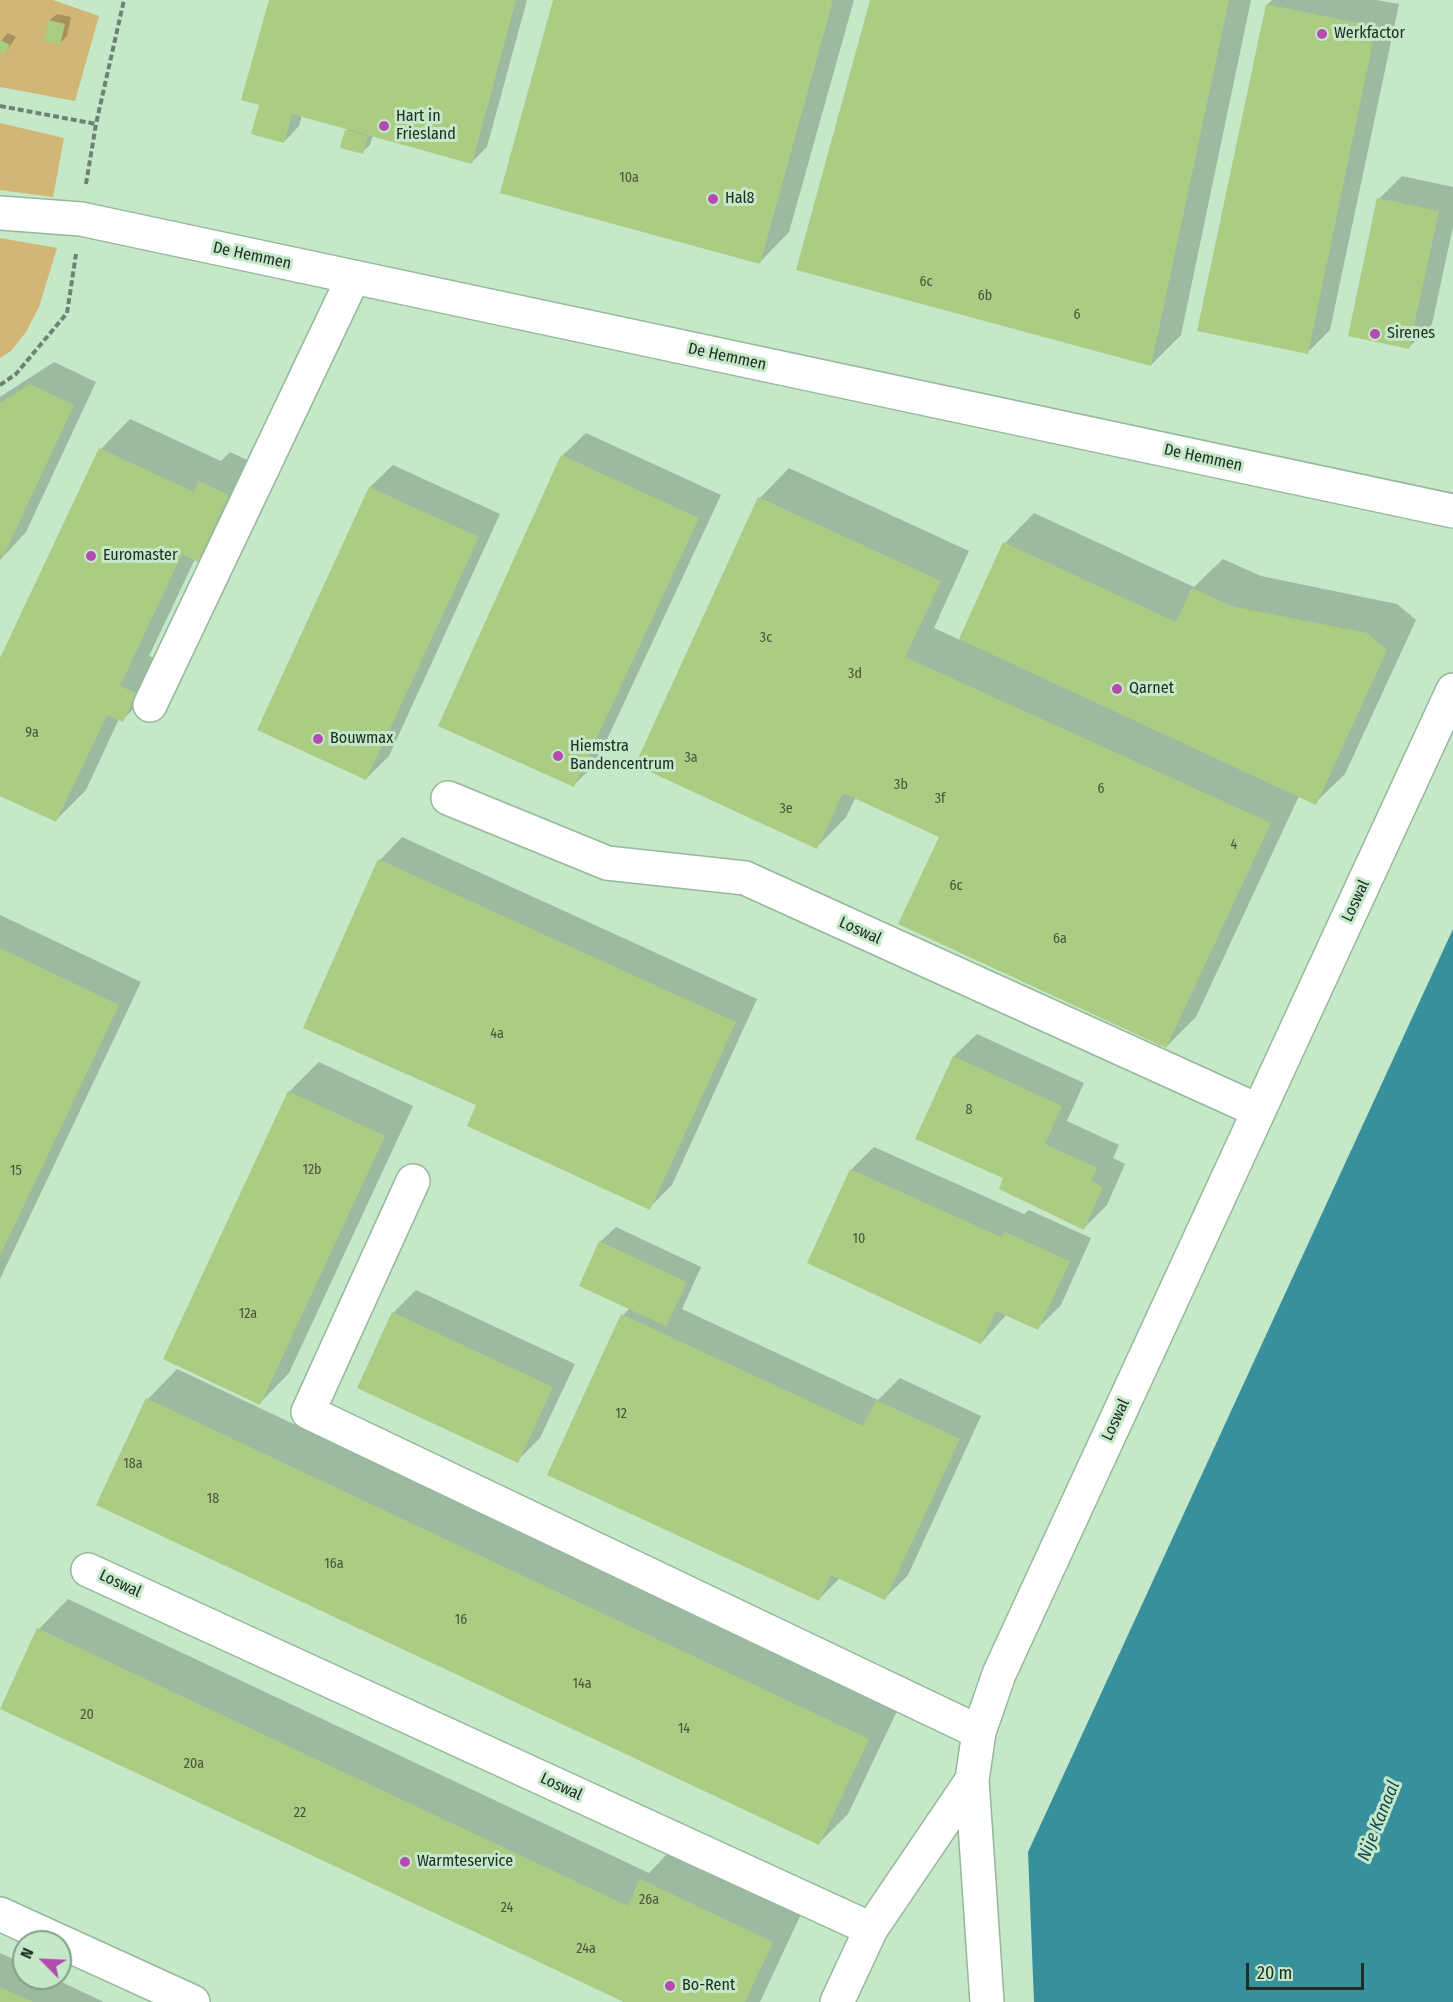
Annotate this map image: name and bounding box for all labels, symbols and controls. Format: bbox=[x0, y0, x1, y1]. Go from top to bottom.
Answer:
place label: Werkfactor bbox=[1334, 24, 1405, 44]
marker: Werkfactor bbox=[1315, 27, 1329, 41]
place label: Hart in Friesland bbox=[396, 107, 456, 145]
marker: Hart in Friesland bbox=[377, 119, 391, 133]
house number: 10a bbox=[619, 170, 639, 186]
place label: Hal8 bbox=[725, 189, 755, 209]
marker: Hal8 bbox=[706, 192, 720, 206]
street label: De Hemmen bbox=[211, 238, 293, 274]
house number: 6c bbox=[920, 274, 932, 290]
house number: 6b bbox=[978, 288, 992, 304]
house number: 6 bbox=[1074, 307, 1080, 323]
place label: Sirenes bbox=[1387, 324, 1435, 344]
marker: Sirenes bbox=[1368, 327, 1382, 341]
street label: De Hemmen bbox=[686, 339, 768, 375]
street label: De Hemmen bbox=[1162, 440, 1244, 476]
place label: Euromaster bbox=[103, 546, 178, 566]
marker: Euromaster bbox=[84, 549, 98, 563]
house number: 3c bbox=[760, 630, 772, 646]
house number: 3d bbox=[848, 666, 862, 682]
place label: Qarnet bbox=[1129, 679, 1174, 699]
marker: Qarnet bbox=[1110, 682, 1124, 696]
house number: 9a bbox=[25, 725, 39, 741]
place label: Bouwmax bbox=[330, 729, 393, 749]
marker: Bouwmax bbox=[311, 732, 325, 746]
place label: Hiemstra Bandencentrum bbox=[570, 737, 674, 775]
marker: Hiemstra Bandencentrum bbox=[551, 749, 565, 763]
house number: 3a bbox=[684, 750, 698, 766]
house number: 3b bbox=[894, 777, 908, 793]
house number: 6 bbox=[1098, 781, 1104, 797]
house number: 3f bbox=[935, 791, 945, 807]
house number: 3e bbox=[779, 801, 793, 817]
house number: 4 bbox=[1231, 837, 1237, 853]
street label: Loswal bbox=[1338, 877, 1374, 925]
house number: 6c bbox=[950, 878, 962, 894]
street label: Loswal bbox=[836, 913, 884, 949]
house number: 6a bbox=[1053, 931, 1067, 947]
house number: 4a bbox=[490, 1026, 504, 1042]
house number: 8 bbox=[966, 1102, 972, 1118]
house number: 12b bbox=[302, 1162, 322, 1178]
house number: 15 bbox=[10, 1163, 22, 1179]
house number: 10 bbox=[853, 1231, 865, 1247]
house number: 12a bbox=[239, 1306, 257, 1322]
street label: Loswal bbox=[1098, 1396, 1134, 1444]
house number: 12 bbox=[615, 1406, 627, 1422]
house number: 18a bbox=[123, 1456, 143, 1472]
house number: 18 bbox=[207, 1491, 219, 1507]
house number: 16a bbox=[324, 1556, 344, 1572]
street label: Loswal bbox=[96, 1566, 144, 1602]
house number: 16 bbox=[455, 1612, 467, 1628]
house number: 14a bbox=[572, 1676, 592, 1692]
house number: 20 bbox=[80, 1707, 94, 1723]
house number: 14 bbox=[678, 1721, 690, 1737]
house number: 20a bbox=[184, 1756, 204, 1772]
street label: Loswal bbox=[537, 1769, 585, 1805]
water label: Nije Kanaal bbox=[1353, 1778, 1405, 1864]
house number: 22 bbox=[294, 1805, 306, 1821]
place label: Warmteservice bbox=[417, 1852, 513, 1872]
marker: Warmteservice bbox=[398, 1855, 412, 1869]
house number: 26a bbox=[639, 1892, 659, 1908]
house number: 24 bbox=[501, 1900, 513, 1916]
north arrow bbox=[12, 1930, 72, 1990]
house number: 24a bbox=[576, 1941, 596, 1957]
text: N bbox=[16, 1945, 38, 1962]
scale bar bbox=[1249, 1951, 1368, 1989]
text: 20 m bbox=[1257, 1962, 1292, 1984]
place label: Bo-Rent bbox=[682, 1976, 735, 1996]
marker: Bo-Rent bbox=[663, 1979, 677, 1993]

